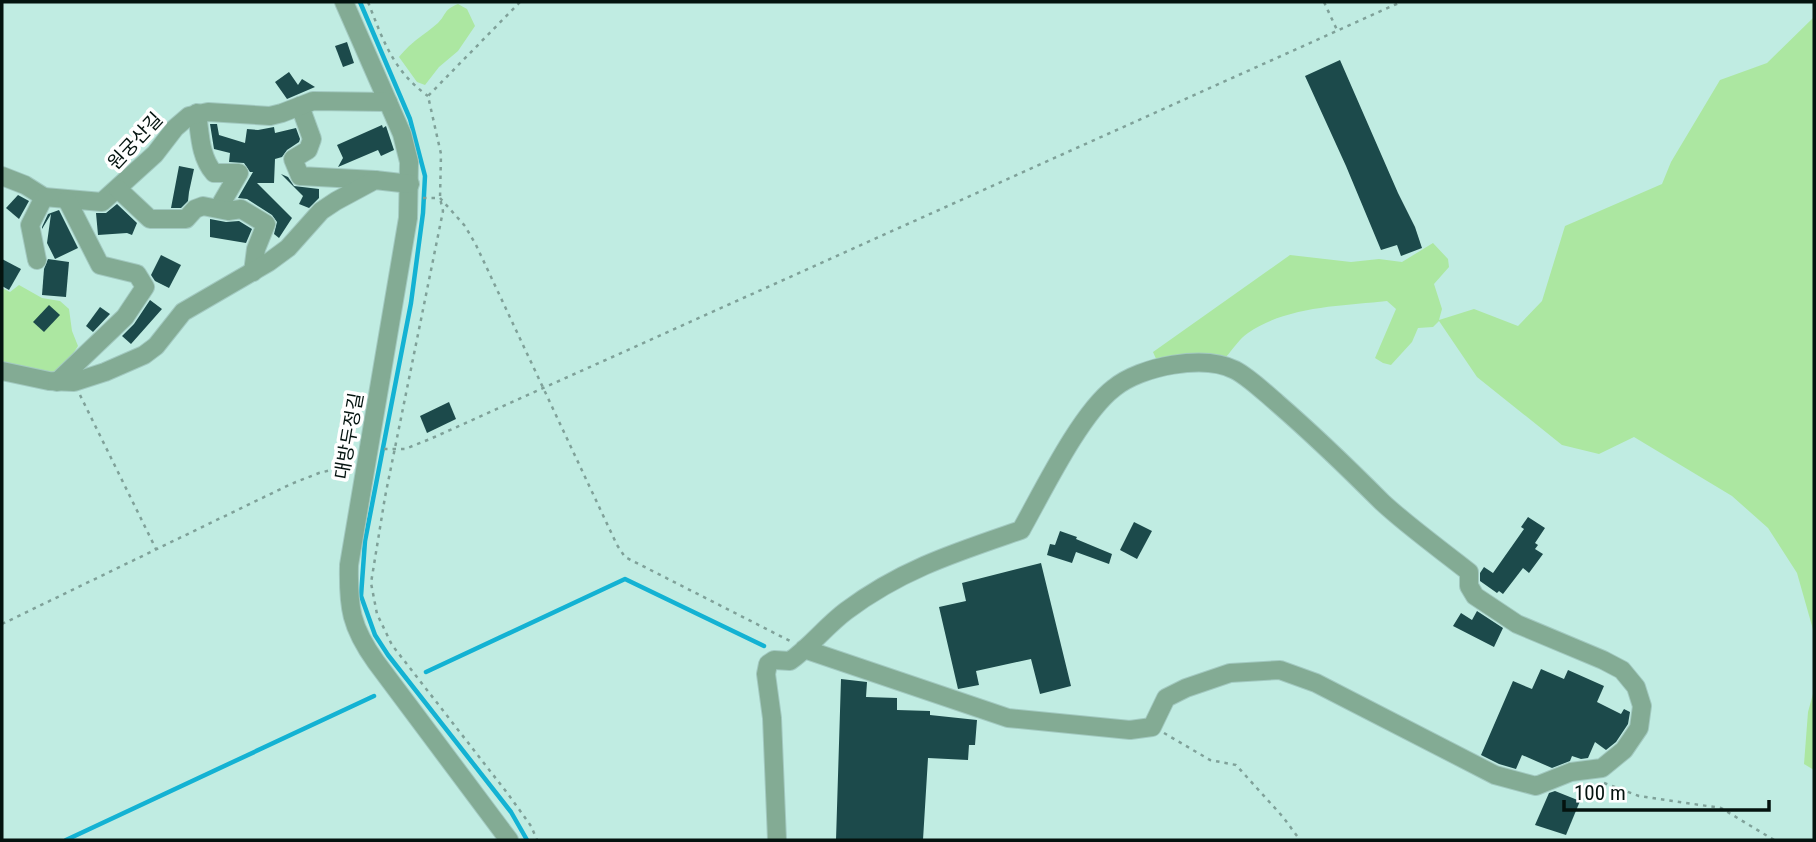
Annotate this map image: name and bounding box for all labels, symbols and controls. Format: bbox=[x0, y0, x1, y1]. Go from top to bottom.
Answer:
street label: 원궁산길 bbox=[103, 108, 167, 174]
street label: 대방두정길 bbox=[330, 391, 368, 481]
scale bar bbox=[1564, 768, 1769, 812]
text: 100 m bbox=[1574, 781, 1626, 805]

